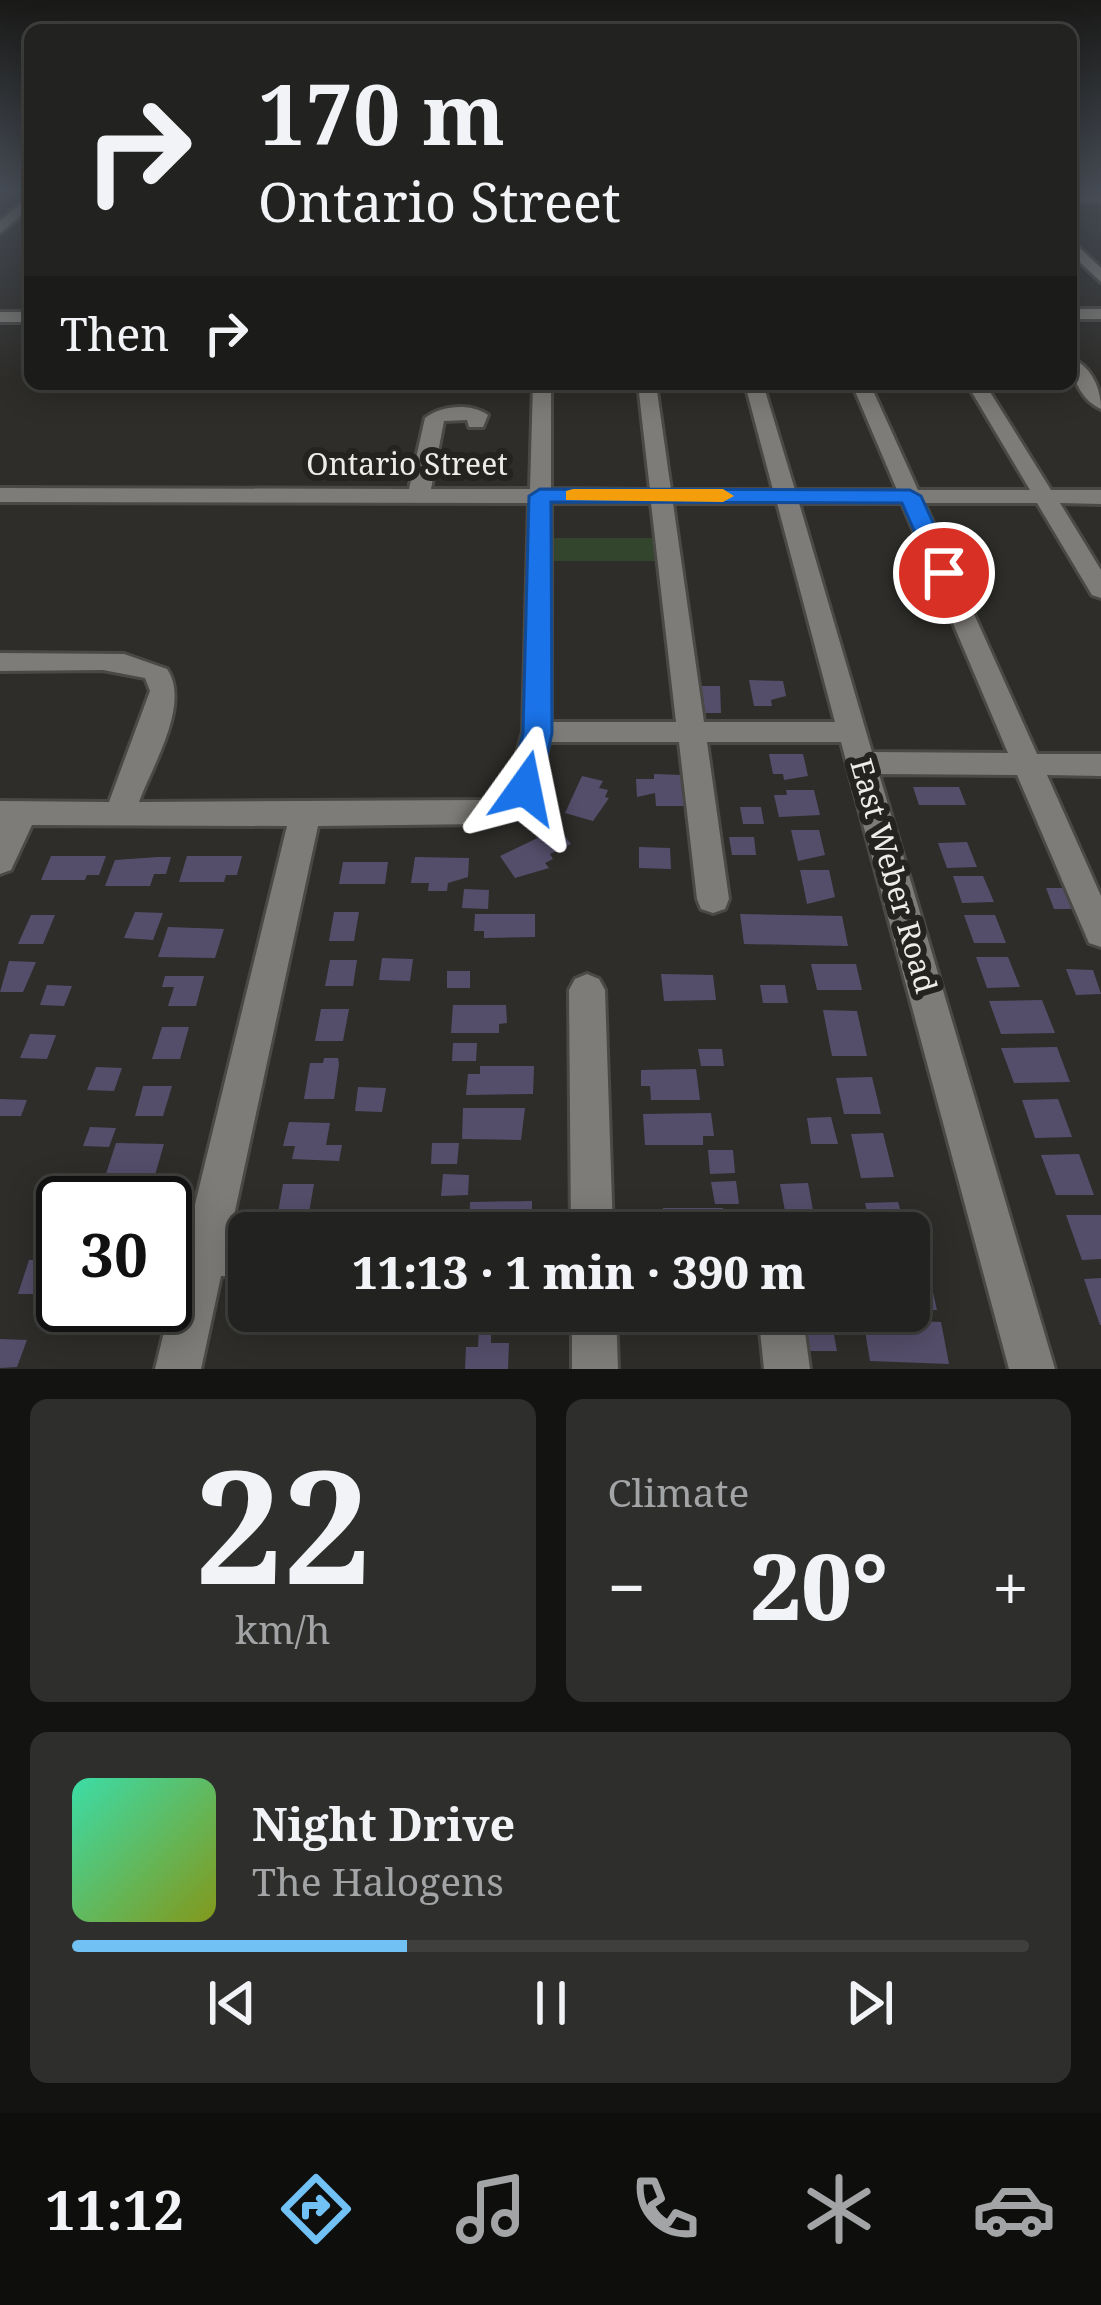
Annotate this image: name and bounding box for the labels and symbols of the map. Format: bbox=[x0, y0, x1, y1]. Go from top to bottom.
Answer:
street label: Ontario Street bbox=[306, 443, 508, 484]
pin bbox=[893, 522, 995, 624]
position arrow bbox=[462, 725, 588, 851]
street label: East Weber Road bbox=[841, 754, 947, 997]
speed limit sign: 30 bbox=[36, 1176, 192, 1332]

